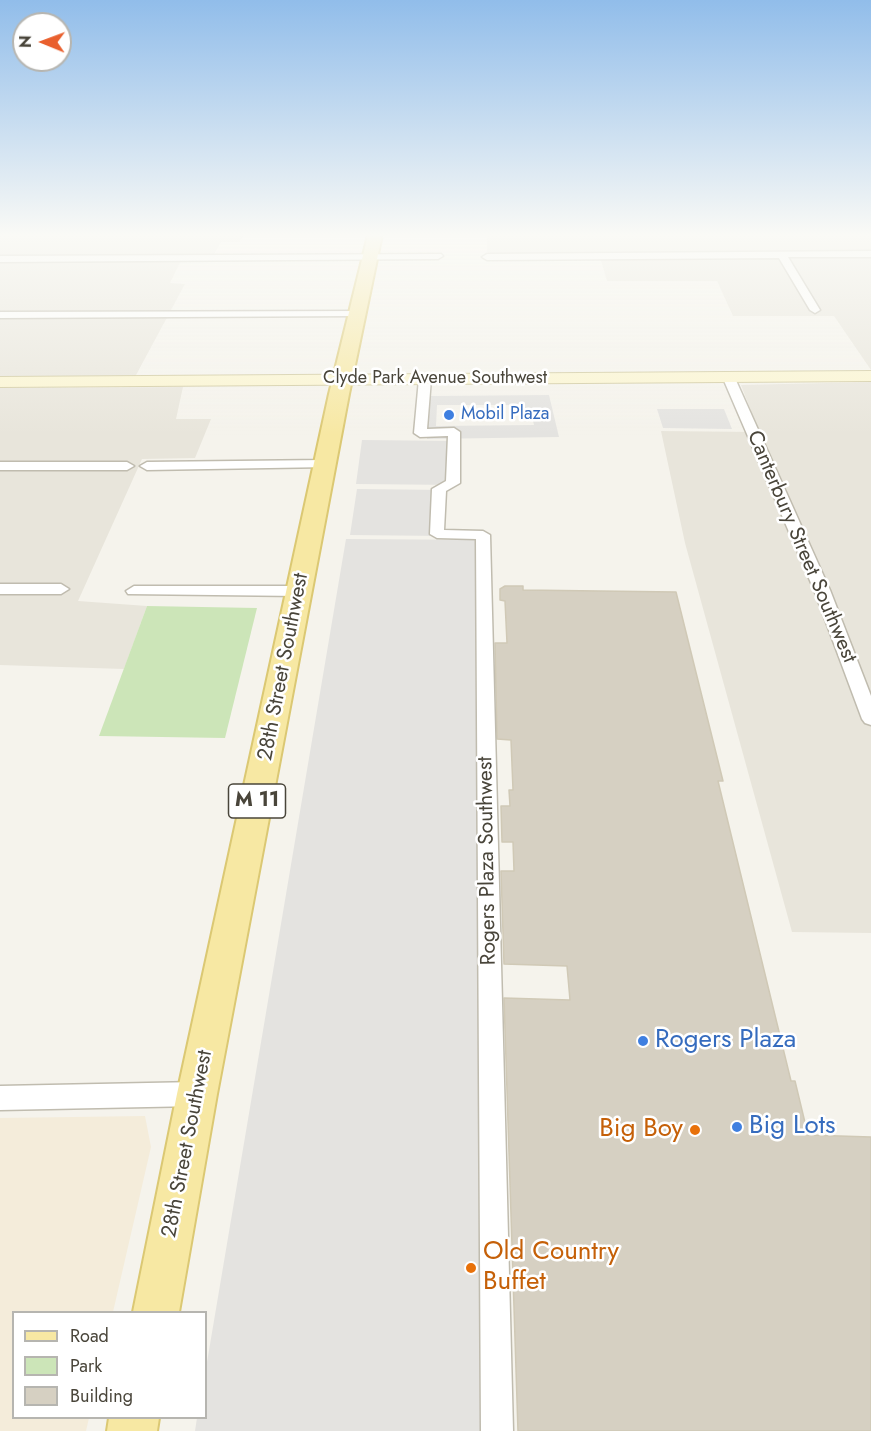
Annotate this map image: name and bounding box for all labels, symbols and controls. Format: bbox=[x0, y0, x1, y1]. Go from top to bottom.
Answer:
north arrow bbox=[12, 12, 72, 72]
text: N bbox=[14, 35, 37, 48]
street label: Clyde Park Avenue Southwest bbox=[323, 368, 547, 390]
place label: Mobil Plaza bbox=[461, 404, 549, 426]
marker: Mobil Plaza bbox=[442, 408, 456, 422]
street label: Canterbury Street Southwest bbox=[741, 427, 861, 667]
street label: 28th Street Southwest bbox=[253, 571, 315, 763]
street label: Rogers Plaza Southwest bbox=[474, 756, 502, 966]
road number: M 11 bbox=[228, 784, 286, 818]
place label: Rogers Plaza bbox=[655, 1025, 796, 1057]
marker: Rogers Plaza bbox=[636, 1034, 650, 1048]
street label: 28th Street Southwest bbox=[157, 1048, 219, 1240]
place label: Big Lots bbox=[749, 1111, 836, 1143]
place label: Big Boy bbox=[599, 1114, 683, 1146]
marker: Big Lots bbox=[730, 1120, 744, 1134]
marker: Big Boy bbox=[688, 1123, 702, 1137]
place label: Old Country Buffet bbox=[483, 1237, 619, 1298]
marker: Old Country Buffet bbox=[464, 1261, 478, 1275]
legend bbox=[12, 1311, 207, 1419]
text: Road bbox=[70, 1323, 109, 1349]
text: Park bbox=[70, 1353, 102, 1379]
text: Building bbox=[70, 1383, 133, 1409]

